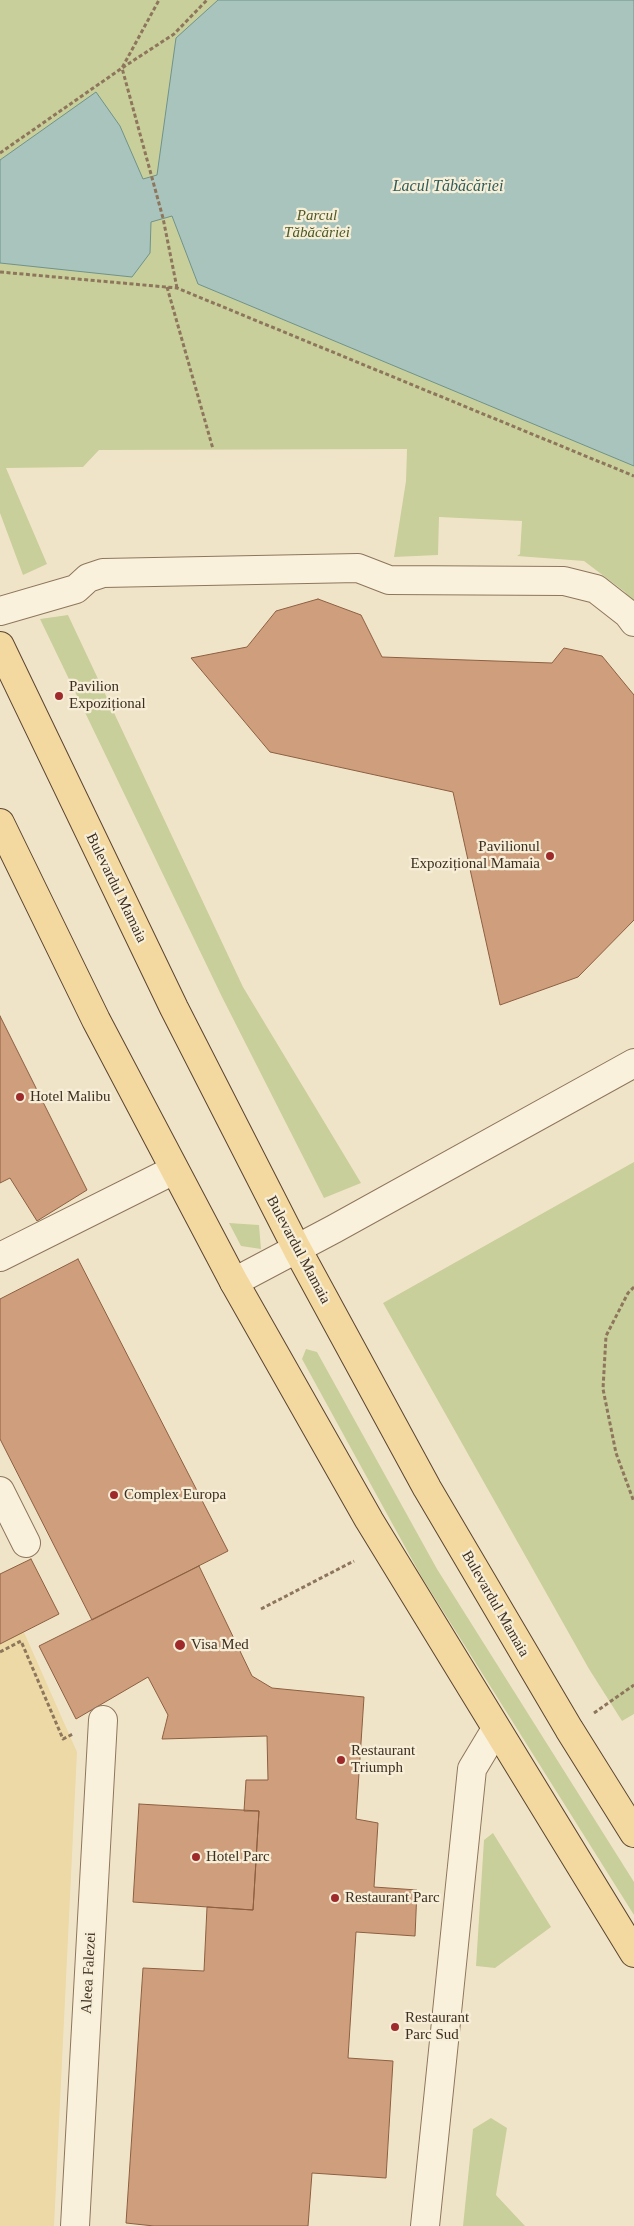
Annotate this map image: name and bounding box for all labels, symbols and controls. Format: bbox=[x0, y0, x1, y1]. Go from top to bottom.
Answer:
water label: Lacul Tăbăcăriei bbox=[393, 177, 503, 197]
park label: Parcul Tăbăcăriei bbox=[284, 207, 350, 242]
place label: Pavilion Expozițional bbox=[69, 678, 146, 713]
marker: Pavilion Expozițional bbox=[53, 690, 65, 702]
street label: Bulevardul Mamaia bbox=[82, 830, 150, 946]
place label: Pavilionul Expozițional Mamaia bbox=[410, 838, 540, 873]
marker: Pavilionul Expozițional Mamaia bbox=[544, 850, 556, 862]
place label: Hotel Malibu bbox=[30, 1088, 110, 1106]
marker: Hotel Malibu bbox=[14, 1091, 26, 1103]
street label: Bulevardul Mamaia bbox=[262, 1193, 334, 1307]
place label: Complex Europa bbox=[124, 1486, 226, 1504]
marker: Complex Europa bbox=[108, 1489, 120, 1501]
street label: Bulevardul Mamaia bbox=[457, 1548, 533, 1660]
place label: Visa Med bbox=[191, 1636, 249, 1654]
marker: Visa Med bbox=[173, 1638, 187, 1652]
place label: Restaurant Triumph bbox=[351, 1742, 415, 1777]
marker: Restaurant Triumph bbox=[335, 1754, 347, 1766]
place label: Hotel Parc bbox=[206, 1848, 270, 1866]
marker: Hotel Parc bbox=[190, 1851, 202, 1863]
place label: Restaurant Parc bbox=[345, 1889, 440, 1907]
marker: Restaurant Parc bbox=[329, 1892, 341, 1904]
street label: Aleea Falezei bbox=[78, 1932, 100, 2014]
place label: Restaurant Parc Sud bbox=[405, 2009, 469, 2044]
marker: Restaurant Parc Sud bbox=[389, 2021, 401, 2033]

